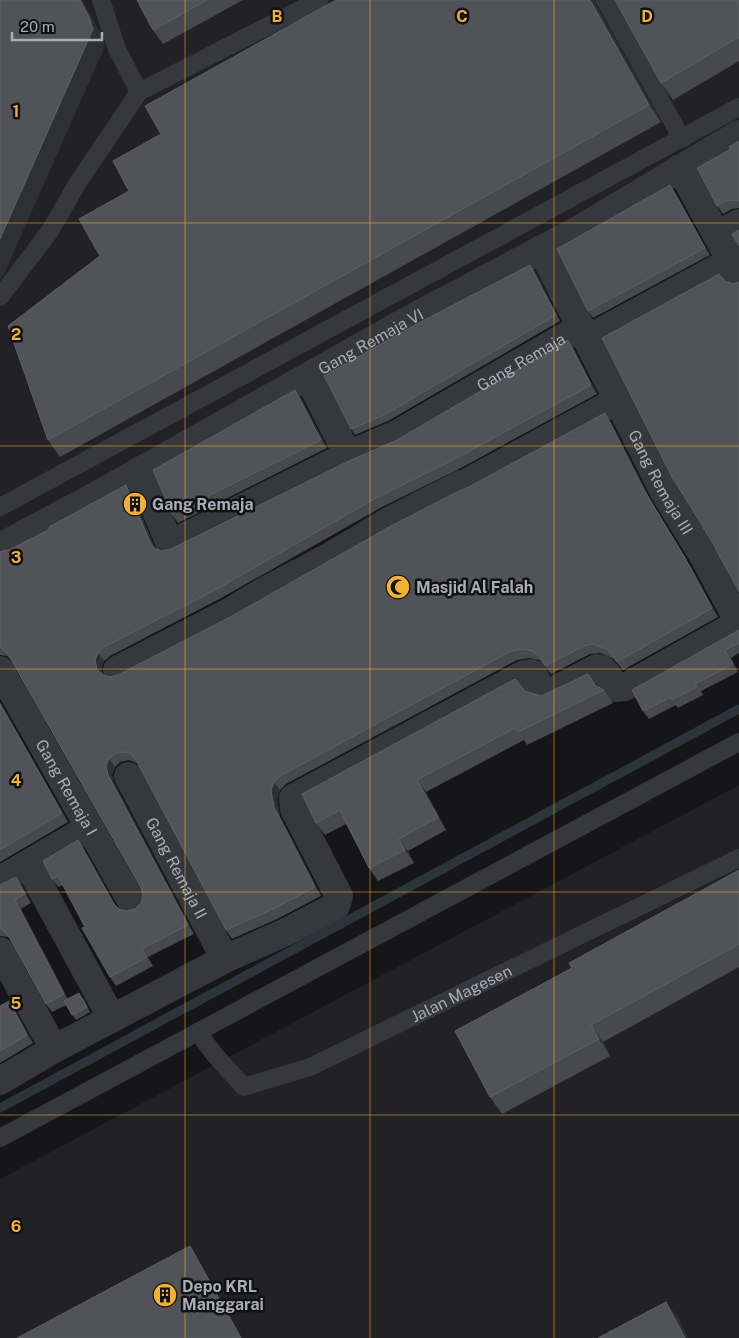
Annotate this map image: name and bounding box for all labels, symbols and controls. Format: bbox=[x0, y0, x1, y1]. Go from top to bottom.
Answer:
text: B bbox=[272, 7, 283, 26]
text: C bbox=[456, 7, 468, 26]
text: D bbox=[641, 7, 653, 26]
scale bar bbox=[12, 10, 102, 42]
text: 20 m bbox=[20, 18, 55, 35]
text: 1 bbox=[13, 102, 19, 121]
street label: Gang Remaja VI bbox=[315, 305, 427, 379]
text: 2 bbox=[11, 325, 21, 344]
street label: Gang Remaja bbox=[474, 329, 569, 395]
street label: Gang Remaja III bbox=[624, 427, 697, 538]
building icon: Gang Remaja bbox=[122, 491, 148, 517]
place label: Gang Remaja bbox=[152, 495, 253, 514]
text: 3 bbox=[11, 548, 21, 567]
mosque icon: Masjid Al Falah bbox=[385, 574, 411, 600]
place label: Masjid Al Falah bbox=[416, 578, 533, 597]
street label: Gang Remaja I bbox=[31, 736, 101, 839]
text: 4 bbox=[11, 771, 22, 790]
street label: Gang Remaja II bbox=[142, 814, 211, 922]
street label: Jalan Magesen bbox=[408, 961, 515, 1026]
text: 5 bbox=[11, 994, 22, 1013]
text: 6 bbox=[11, 1217, 21, 1236]
place label: Depo KRL Manggarai bbox=[182, 1277, 264, 1314]
building icon: Depo KRL Manggarai bbox=[152, 1282, 178, 1308]

